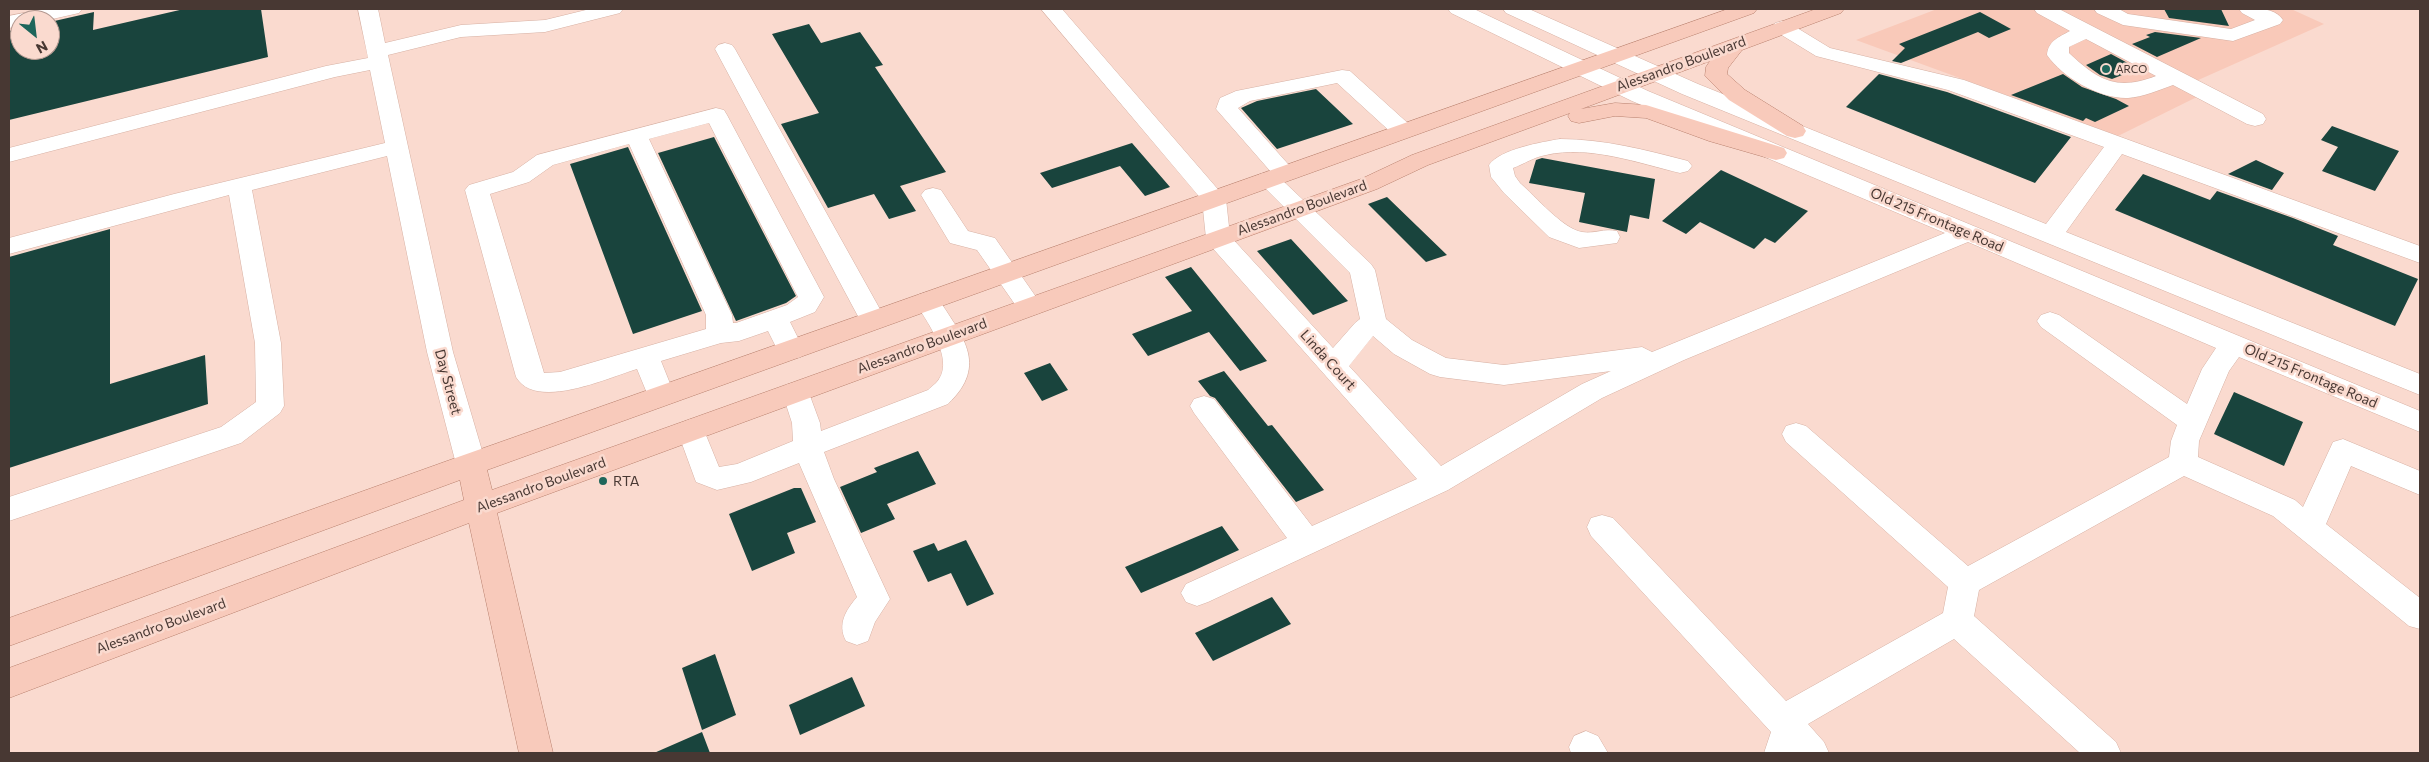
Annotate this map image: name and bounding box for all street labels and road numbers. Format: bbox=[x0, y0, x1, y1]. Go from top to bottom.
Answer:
street label: Alessandro Boulevard bbox=[1614, 33, 1748, 95]
street label: Alessandro Boulevard bbox=[1235, 177, 1369, 239]
street label: Old 215 Frontage Road bbox=[1868, 184, 2006, 256]
street label: Alessandro Boulevard bbox=[855, 315, 989, 377]
street label: Linda Court bbox=[1297, 327, 1359, 393]
street label: Old 215 Frontage Road bbox=[2242, 340, 2380, 412]
street label: Day Street bbox=[431, 347, 465, 417]
street label: Alessandro Boulevard bbox=[474, 454, 608, 516]
street label: Alessandro Boulevard bbox=[94, 595, 228, 657]

